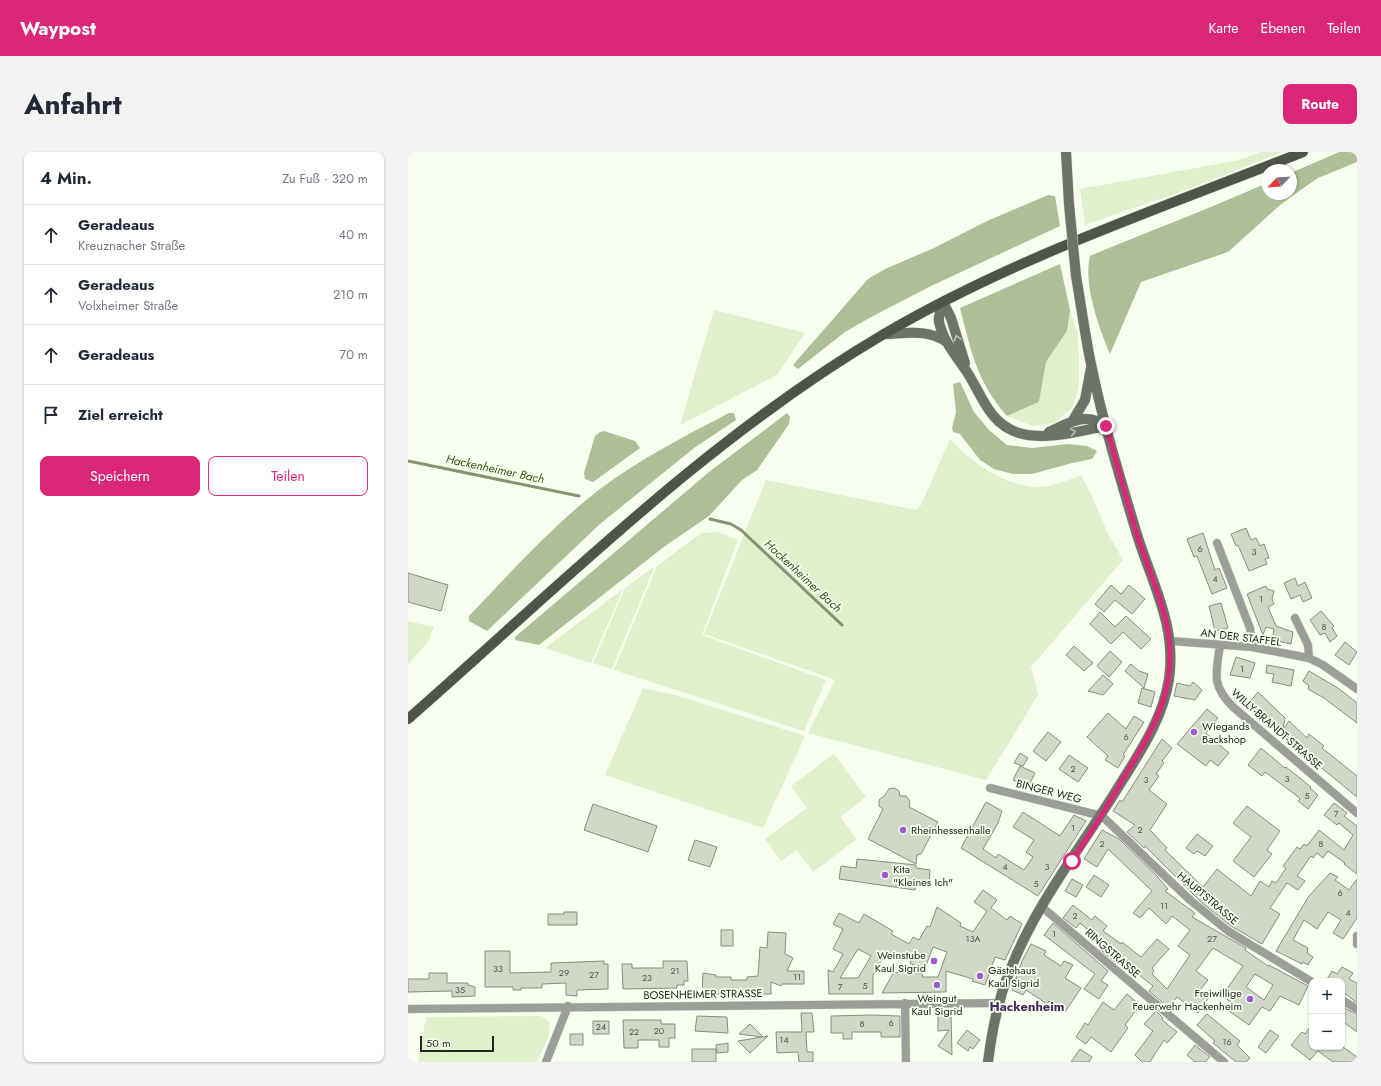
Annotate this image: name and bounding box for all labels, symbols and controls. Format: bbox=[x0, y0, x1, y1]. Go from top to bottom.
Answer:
text: Waypost bbox=[20, 15, 96, 42]
text: Karte bbox=[1208, 18, 1238, 38]
text: Ebenen bbox=[1260, 18, 1305, 38]
text: Teilen bbox=[1327, 18, 1361, 38]
text: Anfahrt bbox=[24, 84, 122, 125]
button: Route bbox=[1283, 84, 1357, 124]
north arrow bbox=[1261, 164, 1297, 200]
text: 4 Min. bbox=[40, 166, 92, 190]
text: Zu Fuß · 320 m bbox=[282, 169, 368, 188]
text: Geradeaus bbox=[78, 214, 154, 236]
icon: ahead bbox=[40, 224, 62, 246]
text: 40 m bbox=[339, 225, 368, 244]
text: Kreuznacher Straße bbox=[78, 236, 185, 255]
text: Geradeaus bbox=[78, 274, 154, 296]
icon: ahead bbox=[40, 284, 62, 306]
text: 210 m bbox=[333, 285, 368, 304]
text: Volxheimer Straße bbox=[78, 296, 178, 315]
one-way arrow bbox=[953, 334, 962, 341]
icon: ahead bbox=[40, 344, 62, 366]
text: Geradeaus bbox=[78, 344, 154, 366]
text: 70 m bbox=[339, 345, 368, 364]
icon: arrive bbox=[40, 404, 62, 426]
text: Ziel erreicht bbox=[78, 404, 163, 426]
route end bbox=[1097, 417, 1115, 435]
one-way arrow bbox=[1070, 428, 1076, 437]
water label: Hackenheimer Bach bbox=[444, 450, 546, 488]
button: Speichern bbox=[40, 456, 200, 496]
button: Teilen bbox=[208, 456, 368, 496]
water label: Hackenheimer Bach bbox=[760, 535, 846, 617]
house number: 6 bbox=[1197, 542, 1203, 555]
house number: 3 bbox=[1252, 545, 1257, 558]
house number: 4 bbox=[1212, 572, 1218, 585]
house number: 1 bbox=[1259, 592, 1263, 605]
house number: 8 bbox=[1322, 620, 1327, 633]
street label: AN DER STAFFEL bbox=[1200, 624, 1282, 650]
house number: 1 bbox=[1240, 662, 1244, 675]
street label: WILLY-BRANDT-STRASSE bbox=[1228, 685, 1326, 773]
place label: Wiegands Backshop bbox=[1202, 718, 1250, 747]
marker: Wiegands Backshop bbox=[1189, 727, 1199, 737]
house number: 6 bbox=[1123, 730, 1129, 743]
house number: 2 bbox=[1070, 762, 1076, 775]
house number: 3 bbox=[1285, 772, 1290, 785]
house number: 3 bbox=[1144, 773, 1149, 786]
street label: BINGER WEG bbox=[1015, 775, 1084, 807]
house number: 5 bbox=[1304, 789, 1310, 802]
house number: 7 bbox=[1334, 807, 1339, 820]
house number: 1 bbox=[1071, 821, 1075, 834]
place label: Rheinhessenhalle bbox=[911, 822, 991, 838]
house number: 2 bbox=[1137, 823, 1143, 836]
marker: Rheinhessenhalle bbox=[898, 825, 908, 835]
house number: 2 bbox=[1099, 837, 1105, 850]
house number: 8 bbox=[1319, 837, 1324, 850]
route start bbox=[1063, 852, 1081, 870]
house number: 4 bbox=[1002, 860, 1008, 873]
house number: 3 bbox=[1045, 860, 1050, 873]
place label: Kita "Kleines Ich" bbox=[893, 861, 953, 890]
street label: HAUPTSTRASSE bbox=[1174, 868, 1242, 928]
marker: Kita "Kleines Ich" bbox=[880, 870, 890, 880]
house number: 5 bbox=[1033, 877, 1039, 890]
house number: 6 bbox=[1337, 886, 1343, 899]
house number: 11 bbox=[1160, 899, 1168, 912]
house number: 4 bbox=[1345, 906, 1351, 919]
house number: 2 bbox=[1072, 909, 1078, 922]
street label: RINGSTRASSE bbox=[1082, 924, 1144, 982]
house number: 1 bbox=[1052, 927, 1056, 940]
house number: 13A bbox=[966, 932, 980, 945]
house number: 27 bbox=[1207, 932, 1217, 945]
place label: Weinstube Kaul Sigrid bbox=[875, 947, 926, 976]
marker: Weinstube Kaul Sigrid bbox=[929, 956, 939, 966]
house number: 33 bbox=[493, 962, 503, 975]
place label: Gästehaus Kaul Sigrid bbox=[988, 962, 1039, 991]
house number: 21 bbox=[670, 964, 680, 977]
house number: 29 bbox=[559, 966, 569, 979]
house number: 27 bbox=[589, 968, 599, 981]
house number: 11 bbox=[793, 970, 801, 983]
house number: 23 bbox=[642, 971, 652, 984]
marker: Gästehaus Kaul Sigrid bbox=[975, 971, 985, 981]
map controls bbox=[1309, 978, 1345, 1050]
button: + bbox=[1309, 978, 1345, 1014]
house number: 5 bbox=[862, 979, 868, 992]
house number: 7 bbox=[838, 980, 843, 993]
marker: Weingut Kaul Sigrid bbox=[932, 980, 942, 990]
house number: 35 bbox=[455, 983, 465, 996]
street label: BOSENHEIMER STRASSE bbox=[643, 985, 763, 1003]
place label: Freiwillige Feuerwehr Hackenheim bbox=[1132, 985, 1242, 1014]
place label: Weingut Kaul Sigrid bbox=[911, 990, 963, 1019]
marker: Freiwillige Feuerwehr Hackenheim bbox=[1245, 994, 1255, 1004]
district label: Hackenheim bbox=[990, 997, 1064, 1016]
button: − bbox=[1309, 1014, 1345, 1050]
house number: 6 bbox=[888, 1016, 894, 1029]
house number: 8 bbox=[860, 1017, 865, 1030]
house number: 24 bbox=[596, 1020, 606, 1033]
house number: 20 bbox=[654, 1024, 665, 1037]
house number: 22 bbox=[629, 1025, 639, 1038]
house number: 14 bbox=[779, 1033, 789, 1046]
scale bar bbox=[420, 1034, 494, 1053]
text: 50 m bbox=[426, 1035, 451, 1051]
house number: 16 bbox=[1222, 1035, 1232, 1048]

